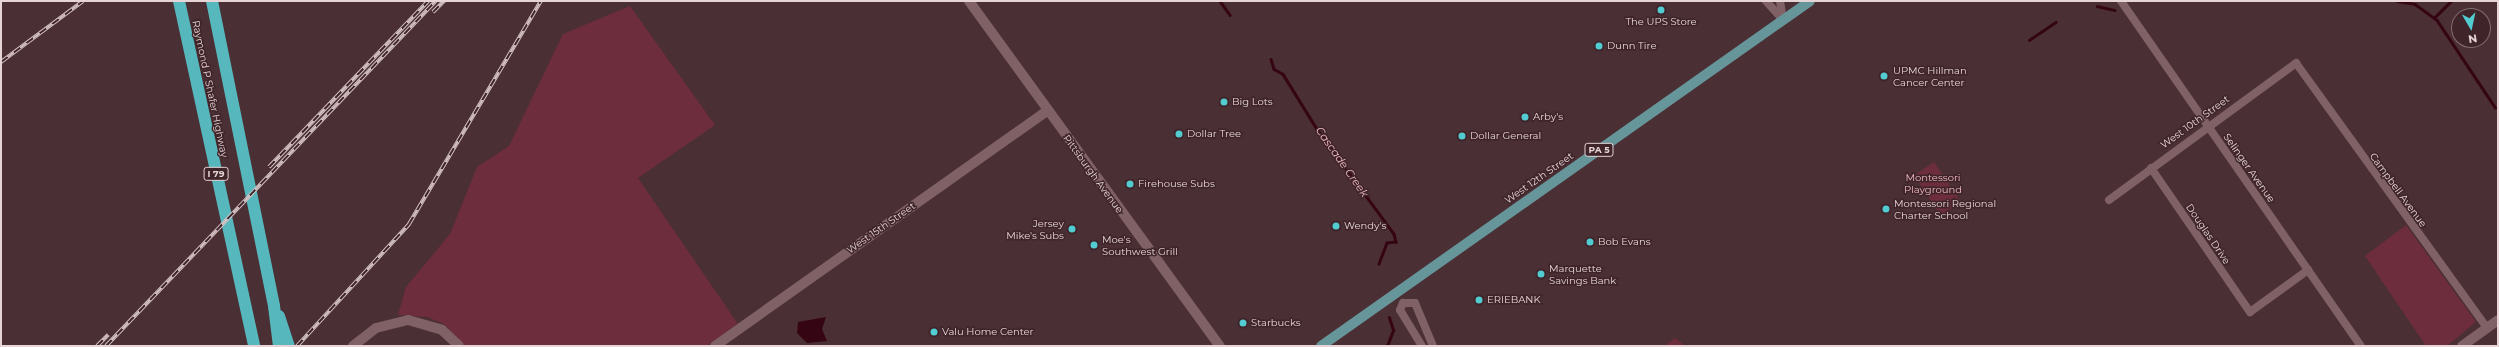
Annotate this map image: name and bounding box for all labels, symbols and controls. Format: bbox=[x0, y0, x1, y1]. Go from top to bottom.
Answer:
marker: The UPS Store bbox=[1656, 5, 1666, 15]
north arrow bbox=[2451, 8, 2491, 48]
place label: The UPS Store bbox=[1625, 16, 1697, 28]
street label: Raymond P Shafer Highway bbox=[190, 19, 230, 159]
text: N bbox=[2467, 31, 2478, 46]
place label: Dunn Tire bbox=[1607, 40, 1656, 52]
marker: Dunn Tire bbox=[1594, 41, 1604, 51]
place label: UPMC Hillman Cancer Center bbox=[1893, 64, 1967, 88]
marker: UPMC Hillman Cancer Center bbox=[1878, 70, 1890, 82]
street label: West 10th Street bbox=[2158, 93, 2232, 151]
place label: Big Lots bbox=[1232, 96, 1273, 108]
marker: Big Lots bbox=[1219, 97, 1229, 107]
place label: Arby's bbox=[1533, 111, 1563, 123]
marker: Arby's bbox=[1520, 112, 1530, 122]
water label: Cascade Creek bbox=[1313, 124, 1371, 200]
place label: Dollar Tree bbox=[1187, 128, 1241, 140]
marker: Dollar Tree bbox=[1174, 129, 1184, 139]
place label: Dollar General bbox=[1470, 130, 1541, 142]
marker: Dollar General bbox=[1457, 131, 1467, 141]
street label: Selinger Avenue bbox=[2221, 131, 2277, 205]
street label: Pittsburgh Avenue bbox=[1061, 132, 1125, 216]
road number: PA 5 bbox=[1584, 143, 1614, 157]
street label: West 12th Street bbox=[1502, 150, 1576, 206]
street label: Campbell Avenue bbox=[2367, 151, 2429, 229]
road number: I 79 bbox=[203, 167, 229, 181]
park label: Montessori Playground bbox=[1904, 171, 1962, 194]
place label: Firehouse Subs bbox=[1138, 178, 1215, 190]
marker: Firehouse Subs bbox=[1125, 179, 1135, 189]
place label: Montessori Regional Charter School bbox=[1894, 197, 1996, 220]
street label: West 15th Street bbox=[844, 200, 918, 256]
street label: Douglas Drive bbox=[2183, 201, 2233, 267]
marker: Montessori Regional Charter School bbox=[1881, 204, 1891, 214]
place label: Jersey Mike's Subs bbox=[1006, 217, 1064, 240]
place label: Wendy's bbox=[1344, 220, 1386, 232]
marker: Wendy's bbox=[1331, 221, 1341, 231]
marker: Jersey Mike's Subs bbox=[1067, 224, 1077, 234]
place label: Moe's Southwest Grill bbox=[1102, 233, 1178, 256]
place label: Bob Evans bbox=[1598, 236, 1651, 248]
marker: Bob Evans bbox=[1585, 237, 1595, 247]
marker: Moe's Southwest Grill bbox=[1089, 240, 1099, 250]
place label: Marquette Savings Bank bbox=[1549, 262, 1616, 286]
marker: Marquette Savings Bank bbox=[1536, 269, 1546, 279]
place label: ERIEBANK bbox=[1487, 294, 1541, 306]
marker: ERIEBANK bbox=[1474, 295, 1484, 305]
place label: Starbucks bbox=[1251, 317, 1301, 329]
marker: Starbucks bbox=[1238, 318, 1248, 328]
place label: Valu Home Center bbox=[942, 326, 1034, 338]
marker: Valu Home Center bbox=[929, 327, 939, 337]

